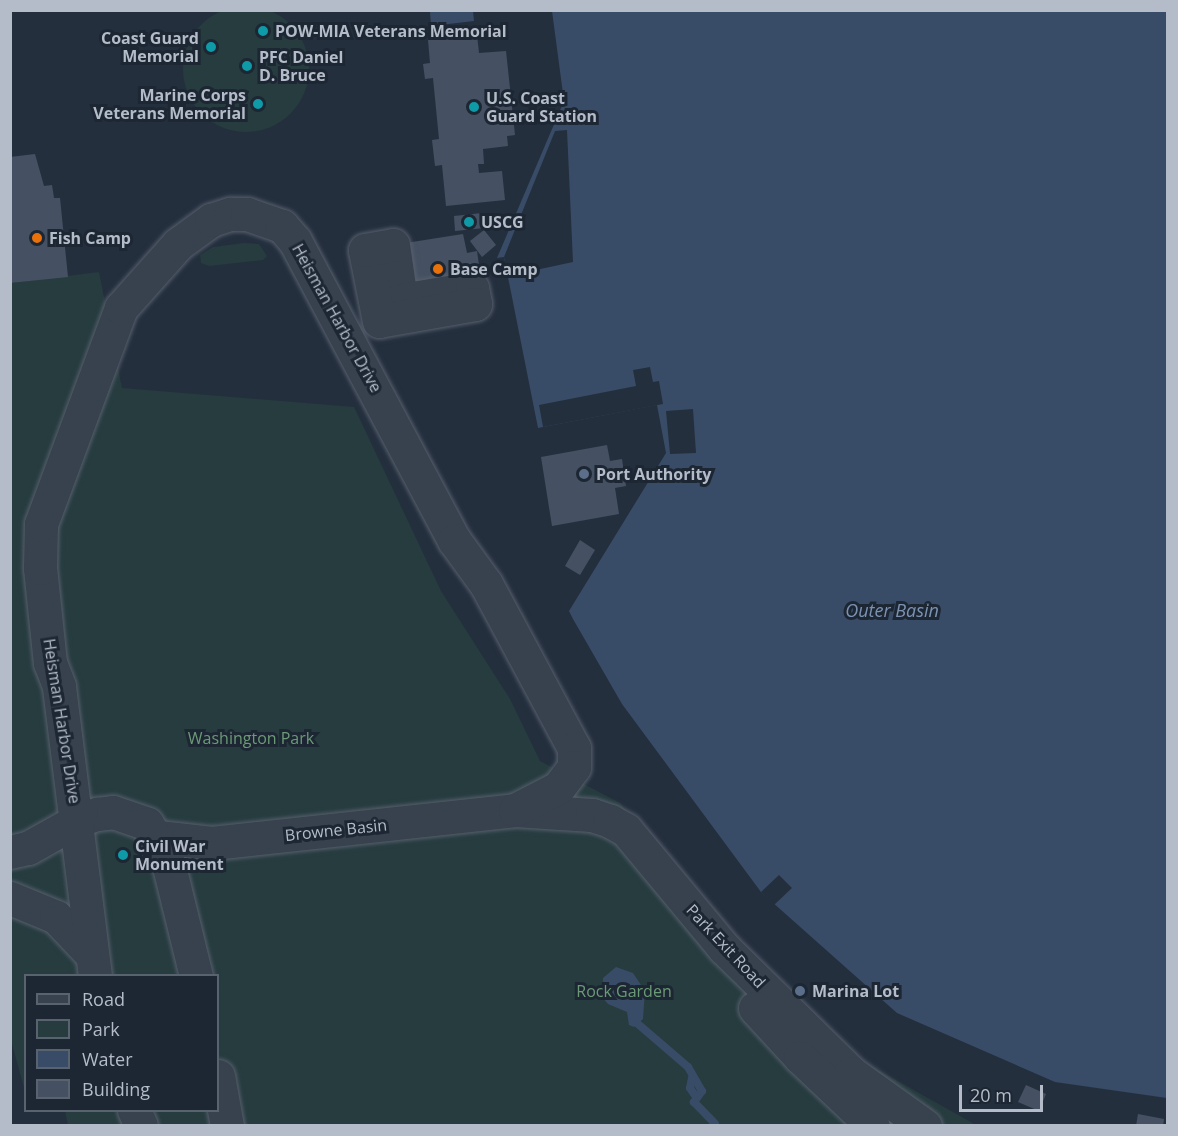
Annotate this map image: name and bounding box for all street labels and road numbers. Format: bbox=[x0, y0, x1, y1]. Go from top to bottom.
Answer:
street label: Heisman Harbor Drive bbox=[288, 240, 386, 396]
street label: Heisman Harbor Drive bbox=[39, 637, 85, 805]
street label: Browne Basin bbox=[284, 815, 388, 845]
street label: Park Exit Road bbox=[683, 900, 769, 992]

